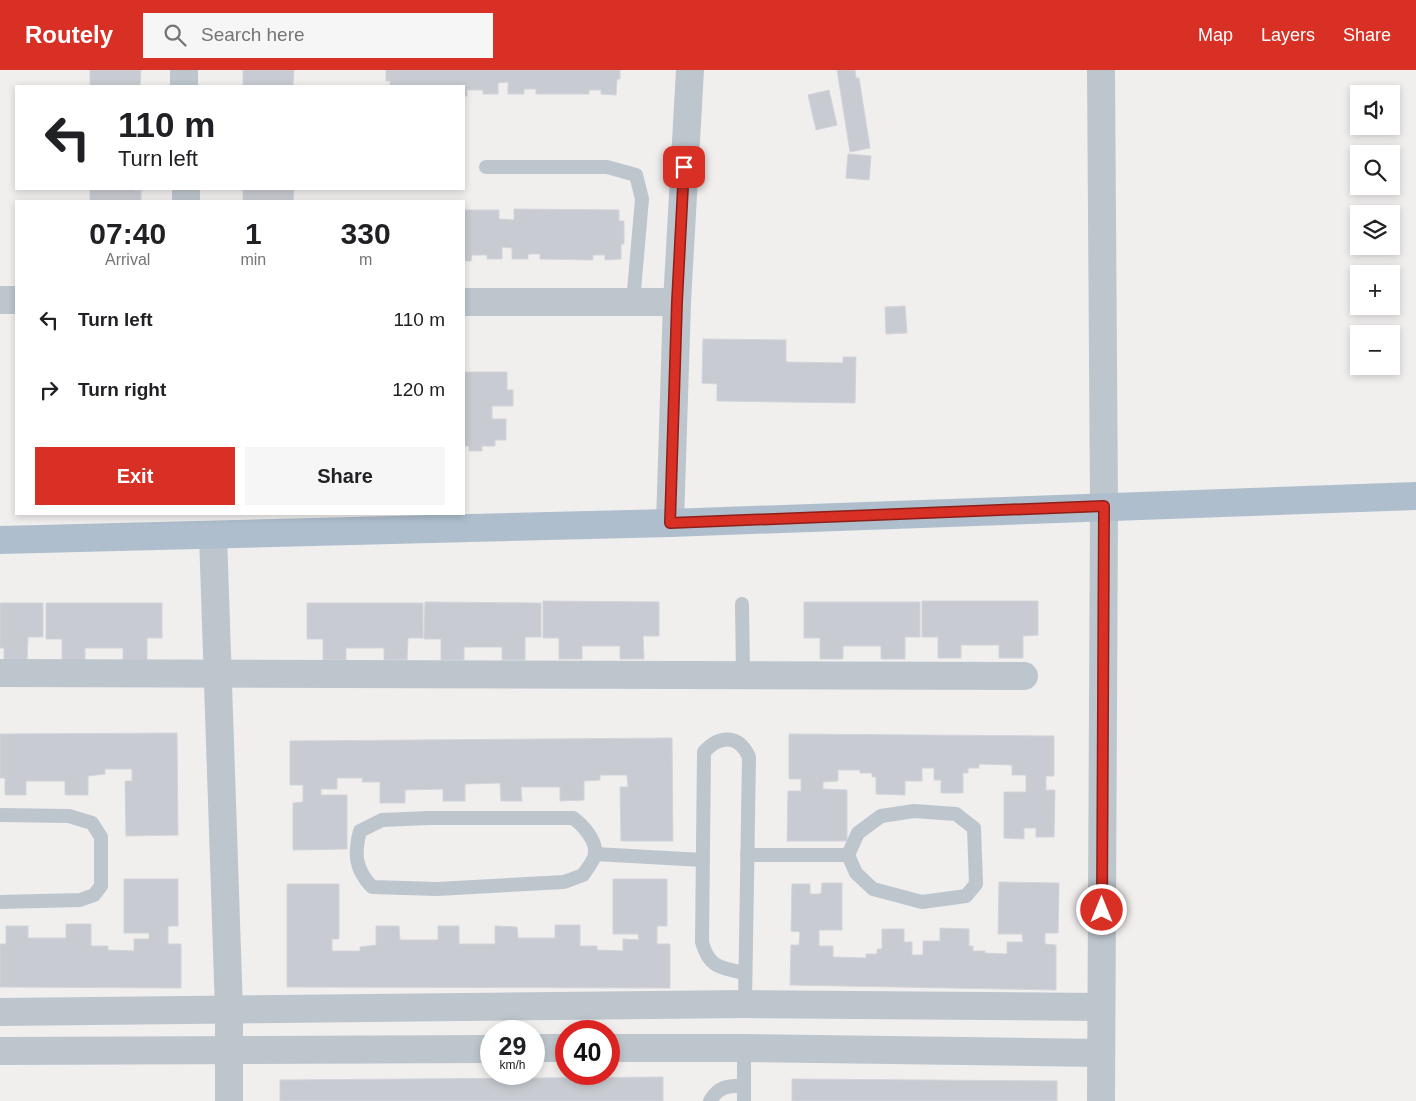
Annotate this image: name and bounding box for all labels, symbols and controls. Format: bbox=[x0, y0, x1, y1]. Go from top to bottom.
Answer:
search box bbox=[143, 13, 493, 58]
text: Routely bbox=[25, 21, 113, 48]
icon: search bbox=[161, 21, 189, 49]
text: Search here bbox=[201, 24, 305, 45]
text: Map bbox=[1198, 25, 1233, 45]
text: Layers bbox=[1261, 25, 1315, 45]
text: Share bbox=[1343, 25, 1391, 45]
map controls bbox=[1350, 85, 1400, 375]
button: sound bbox=[1350, 85, 1400, 135]
icon: left bbox=[35, 105, 100, 170]
text: 110 m bbox=[118, 105, 215, 144]
button: search bbox=[1350, 145, 1400, 195]
text: Turn left bbox=[118, 146, 198, 171]
pin bbox=[663, 146, 705, 188]
icon: arrive bbox=[670, 153, 698, 181]
button: layers bbox=[1350, 205, 1400, 255]
text: 07:40 bbox=[89, 217, 166, 250]
text: 1 bbox=[245, 217, 262, 250]
text: 330 bbox=[341, 217, 391, 250]
text: Arrival bbox=[105, 251, 150, 268]
text: min bbox=[240, 251, 266, 268]
text: m bbox=[359, 251, 372, 268]
button: + bbox=[1350, 265, 1400, 315]
icon: left bbox=[35, 306, 63, 334]
text: Turn left bbox=[78, 309, 153, 330]
text: 110 m bbox=[394, 309, 445, 330]
button: − bbox=[1350, 325, 1400, 375]
icon: right bbox=[35, 376, 63, 404]
text: Turn right bbox=[78, 379, 166, 400]
text: 120 m bbox=[392, 379, 445, 400]
button: Exit bbox=[35, 447, 235, 505]
button: Share bbox=[245, 447, 445, 505]
position arrow bbox=[1075, 883, 1127, 935]
speed limit sign: 40 bbox=[555, 1020, 620, 1085]
text: 29 bbox=[499, 1032, 526, 1060]
text: km/h bbox=[499, 1058, 526, 1072]

